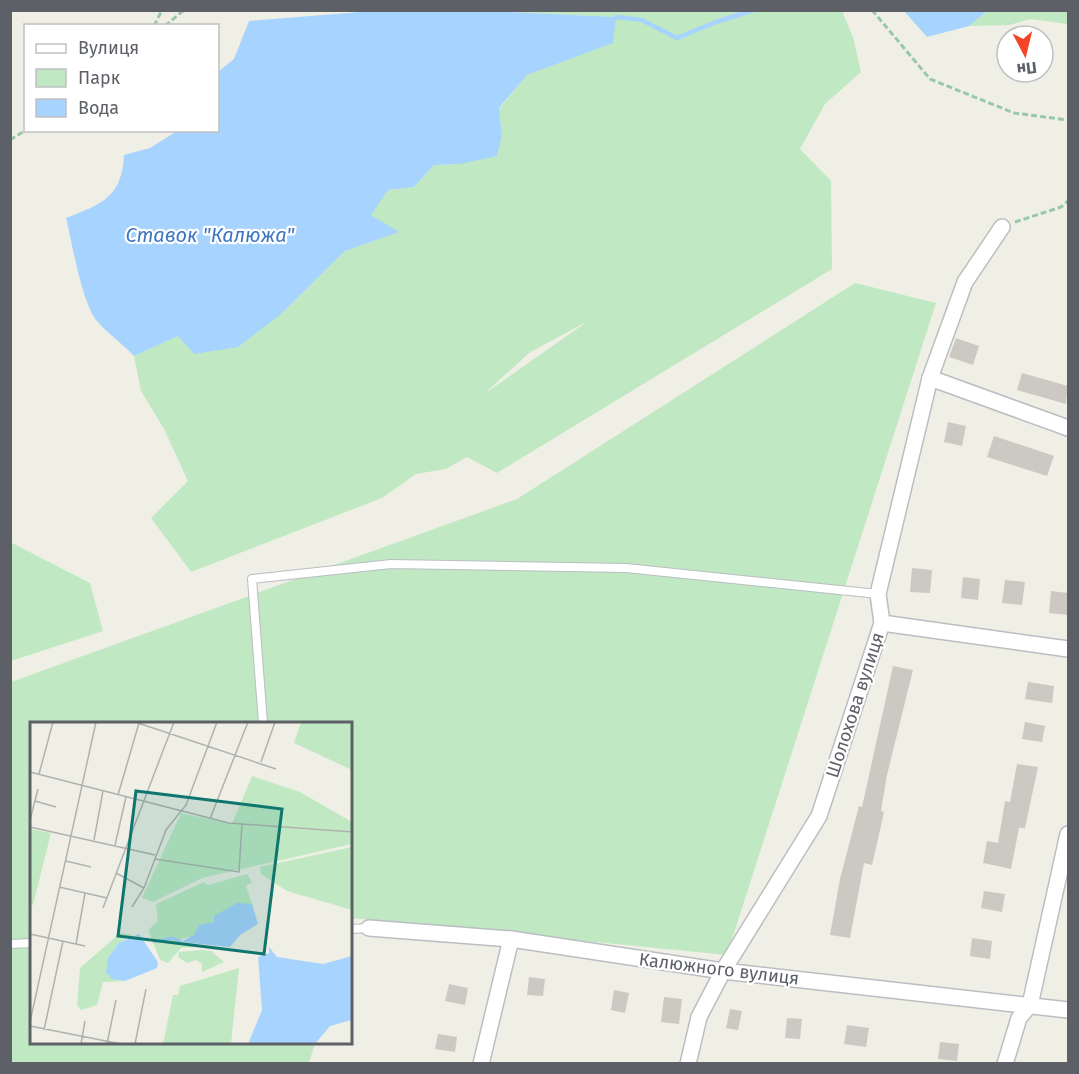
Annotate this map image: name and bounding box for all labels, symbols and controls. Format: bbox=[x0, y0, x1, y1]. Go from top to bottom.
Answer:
legend bbox=[24, 24, 219, 132]
north arrow bbox=[995, 24, 1055, 84]
text: Вулиця bbox=[78, 37, 139, 59]
text: Пн bbox=[1016, 58, 1038, 79]
text: Парк bbox=[78, 67, 121, 89]
text: Вода bbox=[78, 97, 119, 119]
water label: Ставок "Калюжа" bbox=[126, 223, 295, 247]
street label: Шолохова вулиця bbox=[821, 630, 889, 780]
inset map bbox=[30, 722, 352, 1044]
street label: Калюжного вулиця bbox=[638, 948, 800, 990]

